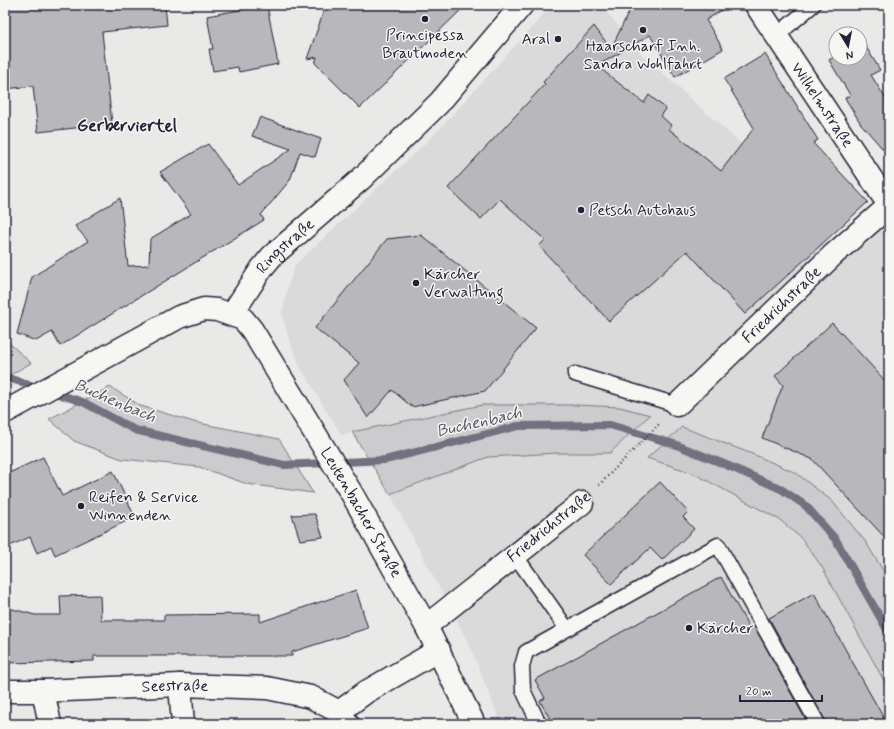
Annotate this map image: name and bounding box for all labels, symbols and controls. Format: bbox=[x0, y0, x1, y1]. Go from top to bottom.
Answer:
marker: Principessa Brautmoden bbox=[420, 14, 430, 24]
place label: Principessa Brautmoden bbox=[382, 25, 468, 64]
marker: Haarscharf Inh. Sandra Wohlfahrt bbox=[638, 25, 648, 35]
north arrow bbox=[828, 26, 868, 66]
place label: Aral bbox=[522, 29, 550, 50]
marker: Aral bbox=[553, 34, 563, 44]
place label: Haarscharf Inh. Sandra Wohlfahrt bbox=[584, 36, 702, 75]
text: N bbox=[845, 47, 854, 62]
street label: Wilhelmstraße bbox=[786, 58, 859, 152]
district label: Gerberviertel bbox=[77, 115, 177, 137]
place label: Petsch Autohaus bbox=[589, 200, 696, 221]
marker: Petsch Autohaus bbox=[576, 205, 586, 215]
street label: Ringstraße bbox=[251, 213, 319, 278]
street label: Friedrichstraße bbox=[737, 261, 826, 348]
place label: Kärcher Verwaltung bbox=[424, 264, 504, 304]
marker: Kärcher Verwaltung bbox=[411, 278, 421, 288]
water label: Buchenbach bbox=[71, 374, 160, 428]
water label: Buchenbach bbox=[434, 401, 524, 443]
street label: Leutenbacher Straße bbox=[315, 443, 407, 581]
street label: Friedrichstraße bbox=[503, 486, 596, 567]
place label: Reifen & Service Winnenden bbox=[89, 487, 199, 526]
marker: Reifen & Service Winnenden bbox=[76, 501, 86, 511]
place label: Kärcher bbox=[697, 618, 754, 639]
marker: Kärcher bbox=[684, 623, 694, 633]
street label: Seestraße bbox=[141, 674, 209, 697]
scale bar bbox=[740, 677, 822, 703]
text: 20 m bbox=[746, 684, 772, 700]

